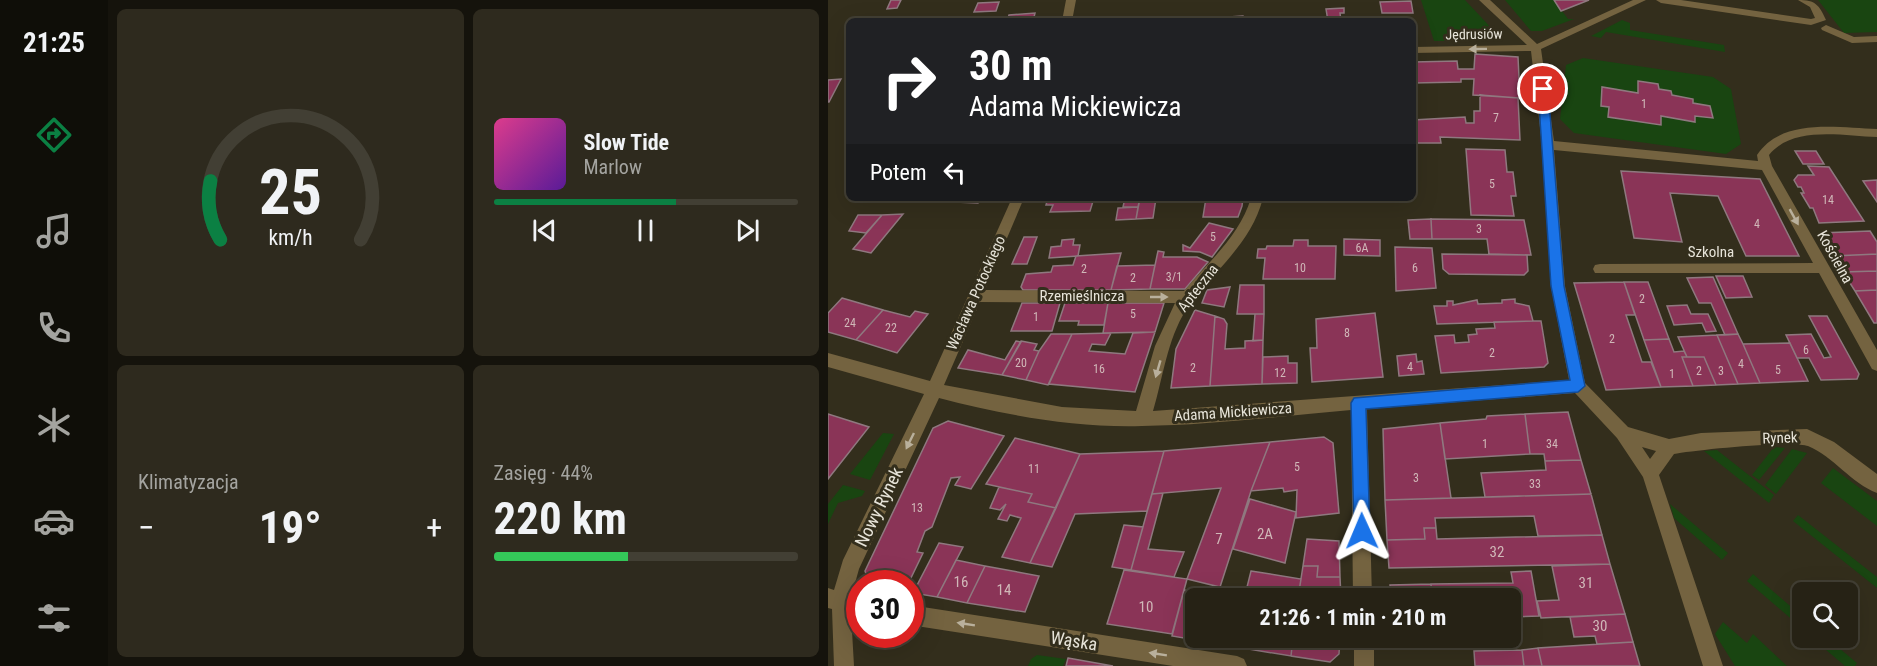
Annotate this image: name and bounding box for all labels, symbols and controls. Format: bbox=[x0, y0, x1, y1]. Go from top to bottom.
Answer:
street label: Jędrusiów bbox=[1445, 26, 1503, 42]
text: 21:25 bbox=[23, 27, 85, 59]
text: 30 m bbox=[969, 41, 1052, 90]
icon: right bbox=[870, 42, 948, 120]
one-way arrow bbox=[1468, 44, 1487, 54]
pin bbox=[1517, 63, 1568, 114]
icon: arrive bbox=[1526, 72, 1559, 105]
text: Adama Mickiewicza bbox=[969, 91, 1181, 123]
house number: 1 bbox=[1641, 97, 1647, 111]
house number: 7 bbox=[1493, 111, 1499, 125]
icon: directions bbox=[33, 114, 75, 156]
text: Slow Tide bbox=[584, 130, 669, 155]
text: Marlow bbox=[584, 155, 642, 179]
text: 25 bbox=[259, 156, 322, 229]
icon: left bbox=[938, 156, 971, 189]
text: Potem bbox=[870, 160, 926, 185]
house number: 5 bbox=[1489, 177, 1495, 191]
house number: 14 bbox=[1822, 193, 1834, 207]
one-way arrow bbox=[1789, 209, 1799, 226]
icon: music bbox=[33, 210, 75, 252]
icon: previous bbox=[528, 214, 561, 247]
icon: pause bbox=[629, 214, 662, 247]
icon: next bbox=[731, 214, 764, 247]
house number: 4 bbox=[1754, 217, 1760, 231]
house number: 3 bbox=[1476, 222, 1482, 236]
text: km/h bbox=[268, 225, 312, 250]
street label: Kościelna bbox=[1813, 227, 1857, 287]
house number: 5 bbox=[1210, 230, 1216, 244]
street label: Wacława Potockiego bbox=[943, 233, 1009, 353]
house number: 6A bbox=[1356, 241, 1369, 255]
street label: Szkolna bbox=[1688, 243, 1734, 261]
street label: Apteczna bbox=[1174, 261, 1222, 315]
house number: 10 bbox=[1294, 261, 1306, 275]
house number: 6 bbox=[1412, 261, 1418, 275]
house number: 2 bbox=[1081, 262, 1087, 276]
house number: 3/1 bbox=[1166, 270, 1182, 284]
house number: 2 bbox=[1130, 271, 1136, 285]
street label: Rzemieślnicza bbox=[1040, 287, 1124, 305]
one-way arrow bbox=[1150, 292, 1169, 302]
house number: 2 bbox=[1639, 292, 1645, 306]
icon: phone bbox=[33, 307, 75, 349]
house number: 5 bbox=[1130, 307, 1136, 321]
house number: 1 bbox=[1033, 310, 1039, 324]
house number: 24 bbox=[844, 316, 856, 330]
house number: 22 bbox=[885, 321, 897, 335]
house number: 8 bbox=[1344, 326, 1350, 340]
house number: 2 bbox=[1609, 332, 1615, 346]
house number: 6 bbox=[1803, 343, 1809, 357]
house number: 2 bbox=[1489, 346, 1495, 360]
house number: 20 bbox=[1015, 356, 1027, 370]
house number: 4 bbox=[1738, 357, 1744, 371]
one-way arrow bbox=[1153, 360, 1162, 378]
house number: 4 bbox=[1407, 360, 1413, 374]
house number: 2 bbox=[1190, 361, 1196, 375]
house number: 16 bbox=[1093, 362, 1105, 376]
house number: 5 bbox=[1775, 363, 1781, 377]
house number: 2 bbox=[1696, 364, 1702, 378]
house number: 3 bbox=[1718, 364, 1724, 378]
house number: 12 bbox=[1274, 366, 1286, 380]
house number: 1 bbox=[1669, 367, 1675, 381]
street label: Adama Mickiewicza bbox=[1174, 399, 1292, 425]
icon: climate bbox=[33, 404, 75, 446]
street label: Rynek bbox=[1762, 428, 1798, 448]
one-way arrow bbox=[906, 433, 915, 450]
house number: 1 bbox=[1482, 437, 1488, 451]
house number: 34 bbox=[1546, 437, 1558, 451]
house number: 5 bbox=[1294, 460, 1300, 474]
text: Zasięg · 44% bbox=[494, 461, 593, 485]
house number: 11 bbox=[1028, 462, 1040, 476]
street label: Nowy Rynek bbox=[850, 464, 907, 550]
text: Klimatyzacja bbox=[138, 470, 239, 494]
house number: 3 bbox=[1413, 471, 1419, 485]
house number: 33 bbox=[1529, 477, 1541, 491]
text: 220 km bbox=[494, 492, 627, 545]
position arrow bbox=[1330, 499, 1394, 563]
icon: car bbox=[33, 500, 75, 542]
text: 19° bbox=[259, 501, 322, 554]
house number: 13 bbox=[911, 501, 923, 515]
text: − bbox=[138, 508, 155, 547]
text: + bbox=[426, 508, 442, 547]
house number: 2A bbox=[1257, 525, 1273, 543]
house number: 7 bbox=[1215, 530, 1223, 548]
house number: 32 bbox=[1490, 543, 1504, 561]
speed limit sign: 30 bbox=[846, 570, 924, 648]
house number: 16 bbox=[954, 573, 968, 591]
house number: 31 bbox=[1579, 574, 1593, 592]
house number: 14 bbox=[997, 581, 1011, 599]
map controls bbox=[1792, 582, 1858, 648]
button: search bbox=[1792, 582, 1858, 648]
icon: filters bbox=[33, 597, 75, 639]
house number: 10 bbox=[1139, 598, 1153, 616]
text: 21:26 · 1 min · 210 m bbox=[1260, 605, 1446, 630]
house number: 30 bbox=[1593, 617, 1607, 635]
one-way arrow bbox=[956, 619, 975, 628]
street label: Wąska bbox=[1049, 626, 1099, 655]
one-way arrow bbox=[1149, 649, 1168, 658]

